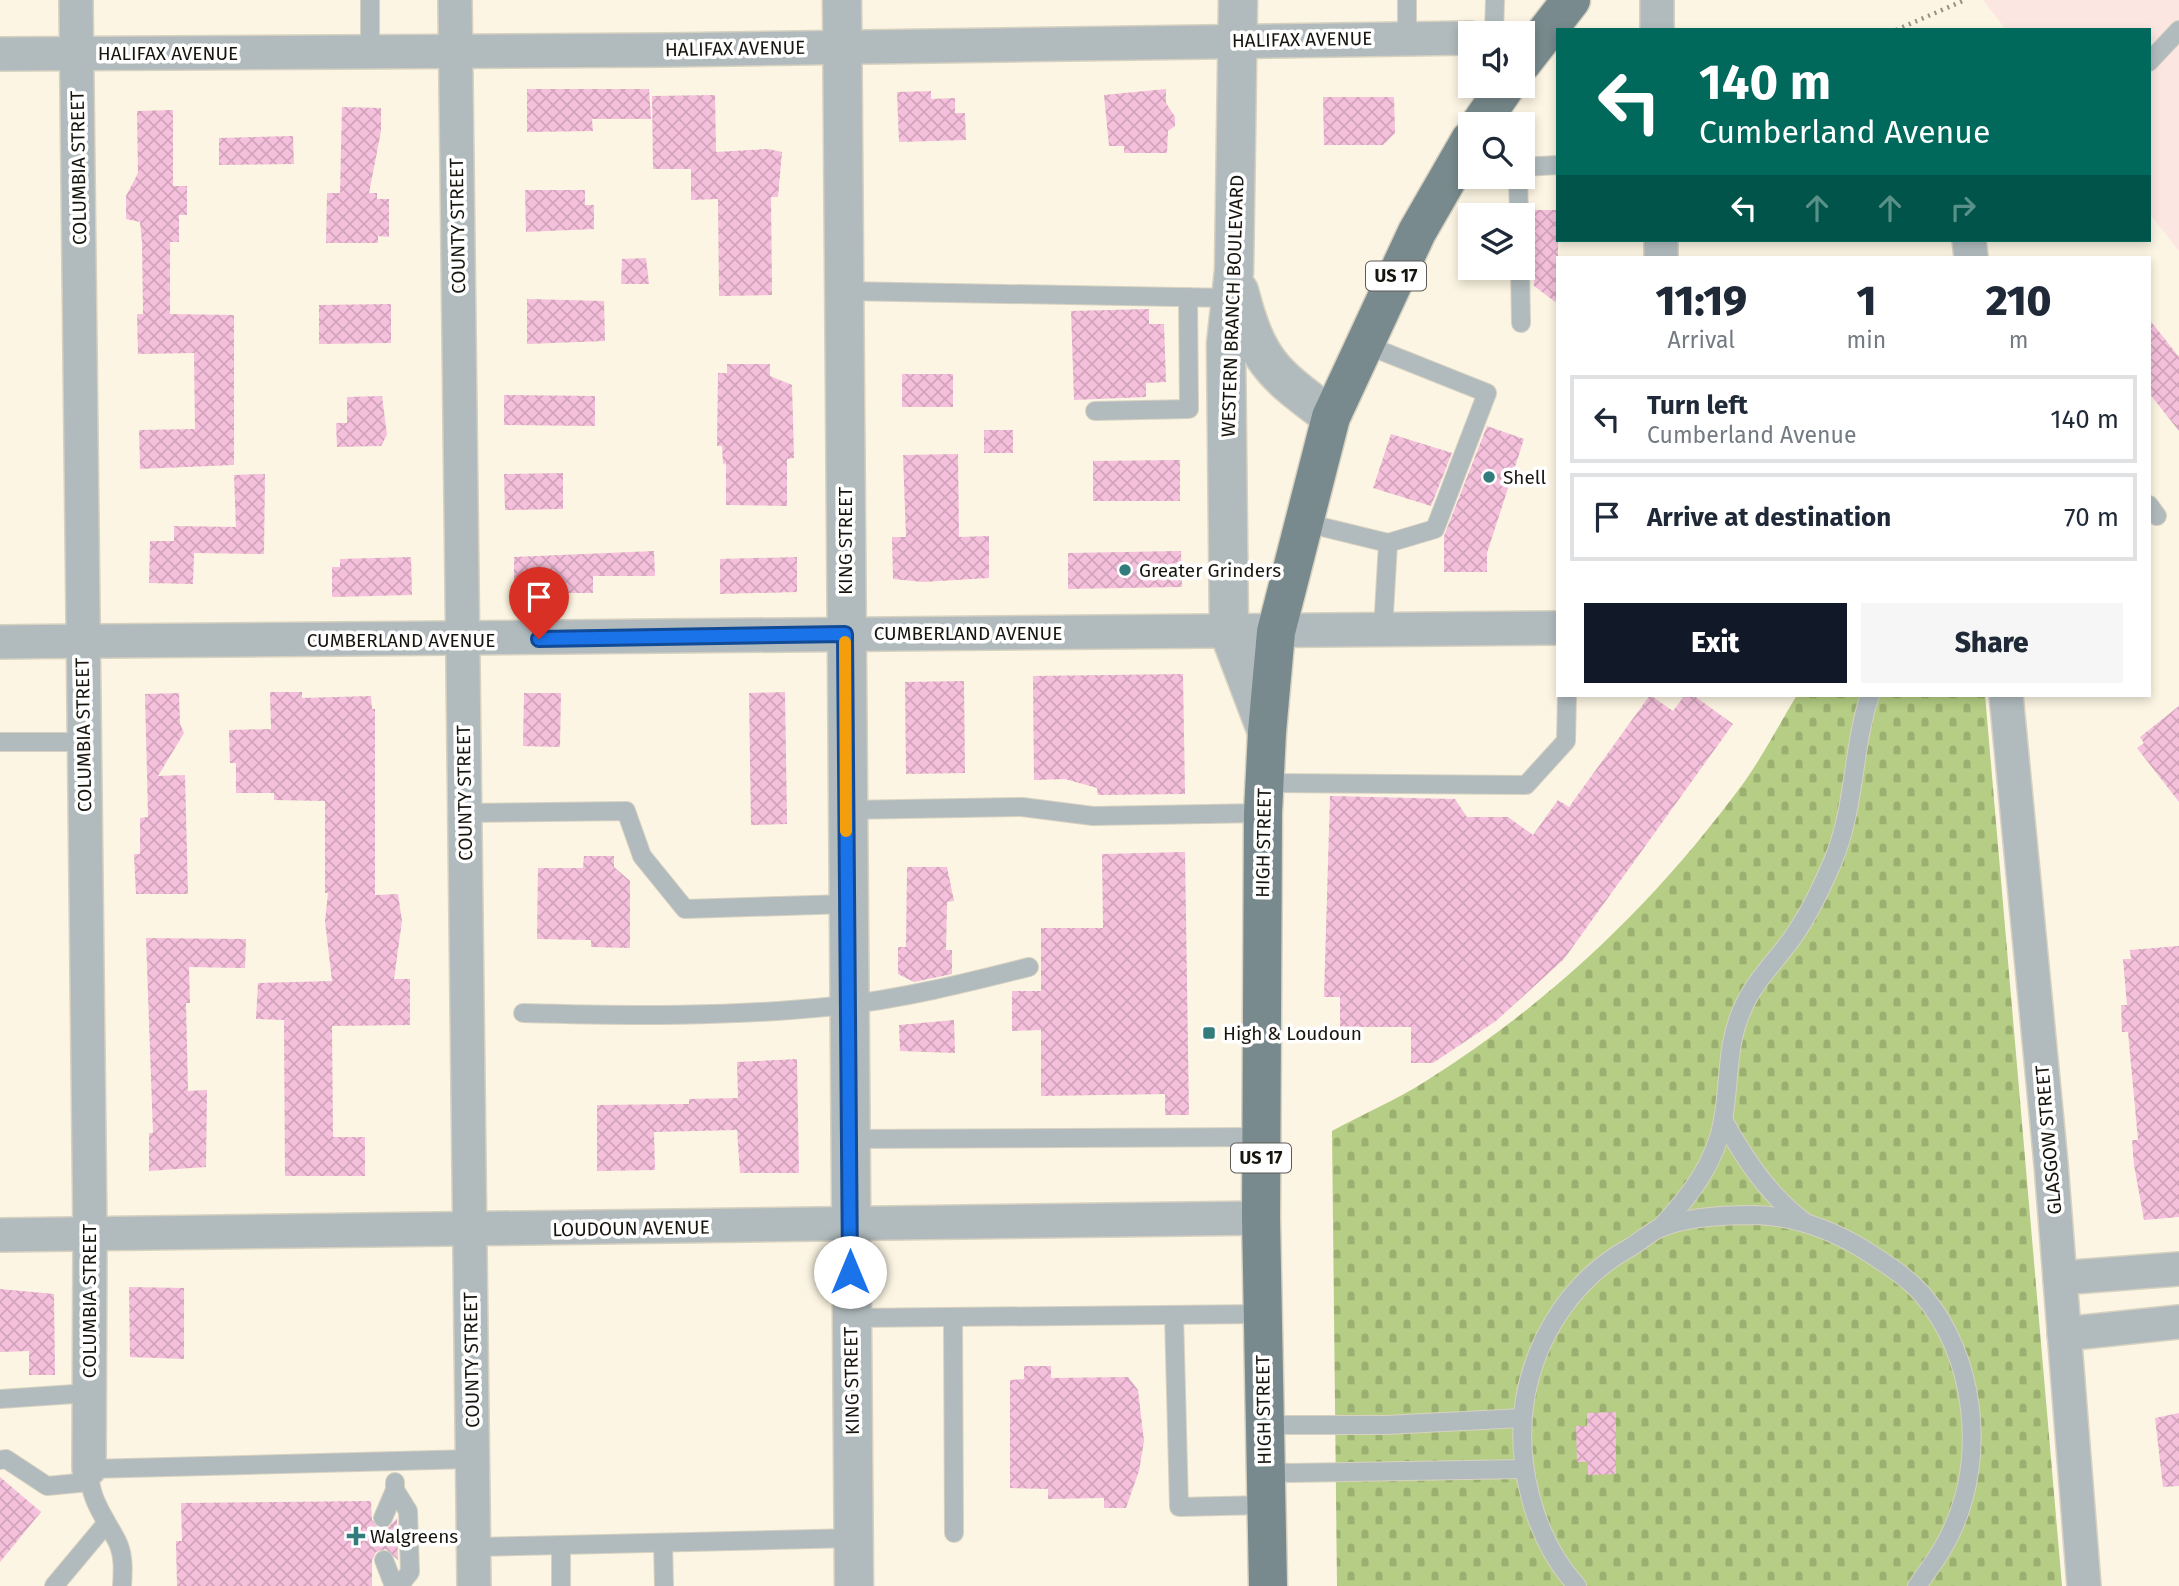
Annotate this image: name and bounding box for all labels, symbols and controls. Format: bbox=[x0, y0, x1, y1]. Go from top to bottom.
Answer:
map controls bbox=[1458, 21, 1535, 280]
button: sound bbox=[1458, 21, 1535, 98]
street label: HALIFAX AVENUE bbox=[1232, 27, 1372, 52]
street label: HALIFAX AVENUE bbox=[665, 36, 805, 61]
street label: HALIFAX AVENUE bbox=[98, 42, 238, 65]
text: 140 m bbox=[1699, 53, 1831, 112]
icon: left bbox=[1584, 56, 1675, 147]
street label: COLUMBIA STREET bbox=[66, 91, 91, 245]
button: search bbox=[1458, 112, 1535, 189]
text: Cumberland Avenue bbox=[1699, 113, 1990, 151]
street label: COUNTY STREET bbox=[445, 158, 470, 294]
street label: WESTERN BRANCH BOULEVARD bbox=[1216, 174, 1249, 438]
icon: left bbox=[1725, 189, 1763, 227]
icon: ahead bbox=[1798, 189, 1836, 227]
icon: ahead bbox=[1871, 189, 1909, 227]
icon: right bbox=[1944, 189, 1982, 227]
button: layers bbox=[1458, 203, 1535, 280]
road number: US 17 bbox=[1366, 262, 1426, 290]
text: 11:19 bbox=[1655, 276, 1747, 326]
text: 1 bbox=[1856, 276, 1876, 326]
text: 210 bbox=[1986, 276, 2052, 326]
text: Arrival bbox=[1668, 326, 1735, 354]
text: min bbox=[1846, 326, 1886, 354]
text: m bbox=[2009, 326, 2028, 354]
text: Turn left bbox=[1647, 390, 1748, 421]
icon: left bbox=[1588, 400, 1626, 438]
text: 140 m bbox=[2050, 404, 2119, 435]
text: Cumberland Avenue bbox=[1647, 421, 1856, 449]
place label: Shell bbox=[1503, 466, 1546, 489]
marker: Shell bbox=[1481, 469, 1497, 485]
street label: KING STREET bbox=[834, 487, 857, 595]
icon: arrive bbox=[1588, 498, 1626, 536]
text: Arrive at destination bbox=[1647, 502, 1891, 533]
text: 70 m bbox=[2064, 502, 2119, 533]
place label: Greater Grinders bbox=[1139, 559, 1281, 582]
marker: Greater Grinders bbox=[1117, 562, 1133, 578]
pin bbox=[509, 567, 569, 639]
icon: arrive bbox=[520, 578, 558, 616]
button: Exit bbox=[1584, 603, 1847, 683]
button: Share bbox=[1861, 603, 2123, 683]
street label: CUMBERLAND AVENUE bbox=[874, 622, 1062, 645]
street label: CUMBERLAND AVENUE bbox=[307, 629, 495, 652]
street label: COLUMBIA STREET bbox=[71, 658, 96, 812]
street label: COUNTY STREET bbox=[452, 725, 477, 861]
street label: HIGH STREET bbox=[1251, 788, 1276, 898]
place label: High & Loudoun bbox=[1223, 1022, 1362, 1045]
marker: High & Loudoun bbox=[1201, 1025, 1217, 1041]
street label: GLASGOW STREET bbox=[2030, 1064, 2066, 1216]
road number: US 17 bbox=[1231, 1143, 1291, 1172]
street label: LOUDOUN AVENUE bbox=[552, 1216, 710, 1241]
street label: COLUMBIA STREET bbox=[78, 1224, 101, 1378]
position arrow bbox=[813, 1235, 887, 1309]
street label: COUNTY STREET bbox=[459, 1292, 484, 1428]
street label: KING STREET bbox=[839, 1327, 864, 1435]
street label: HIGH STREET bbox=[1251, 1355, 1276, 1465]
place label: Walgreens bbox=[370, 1525, 458, 1548]
marker: Walgreens bbox=[348, 1528, 364, 1544]

